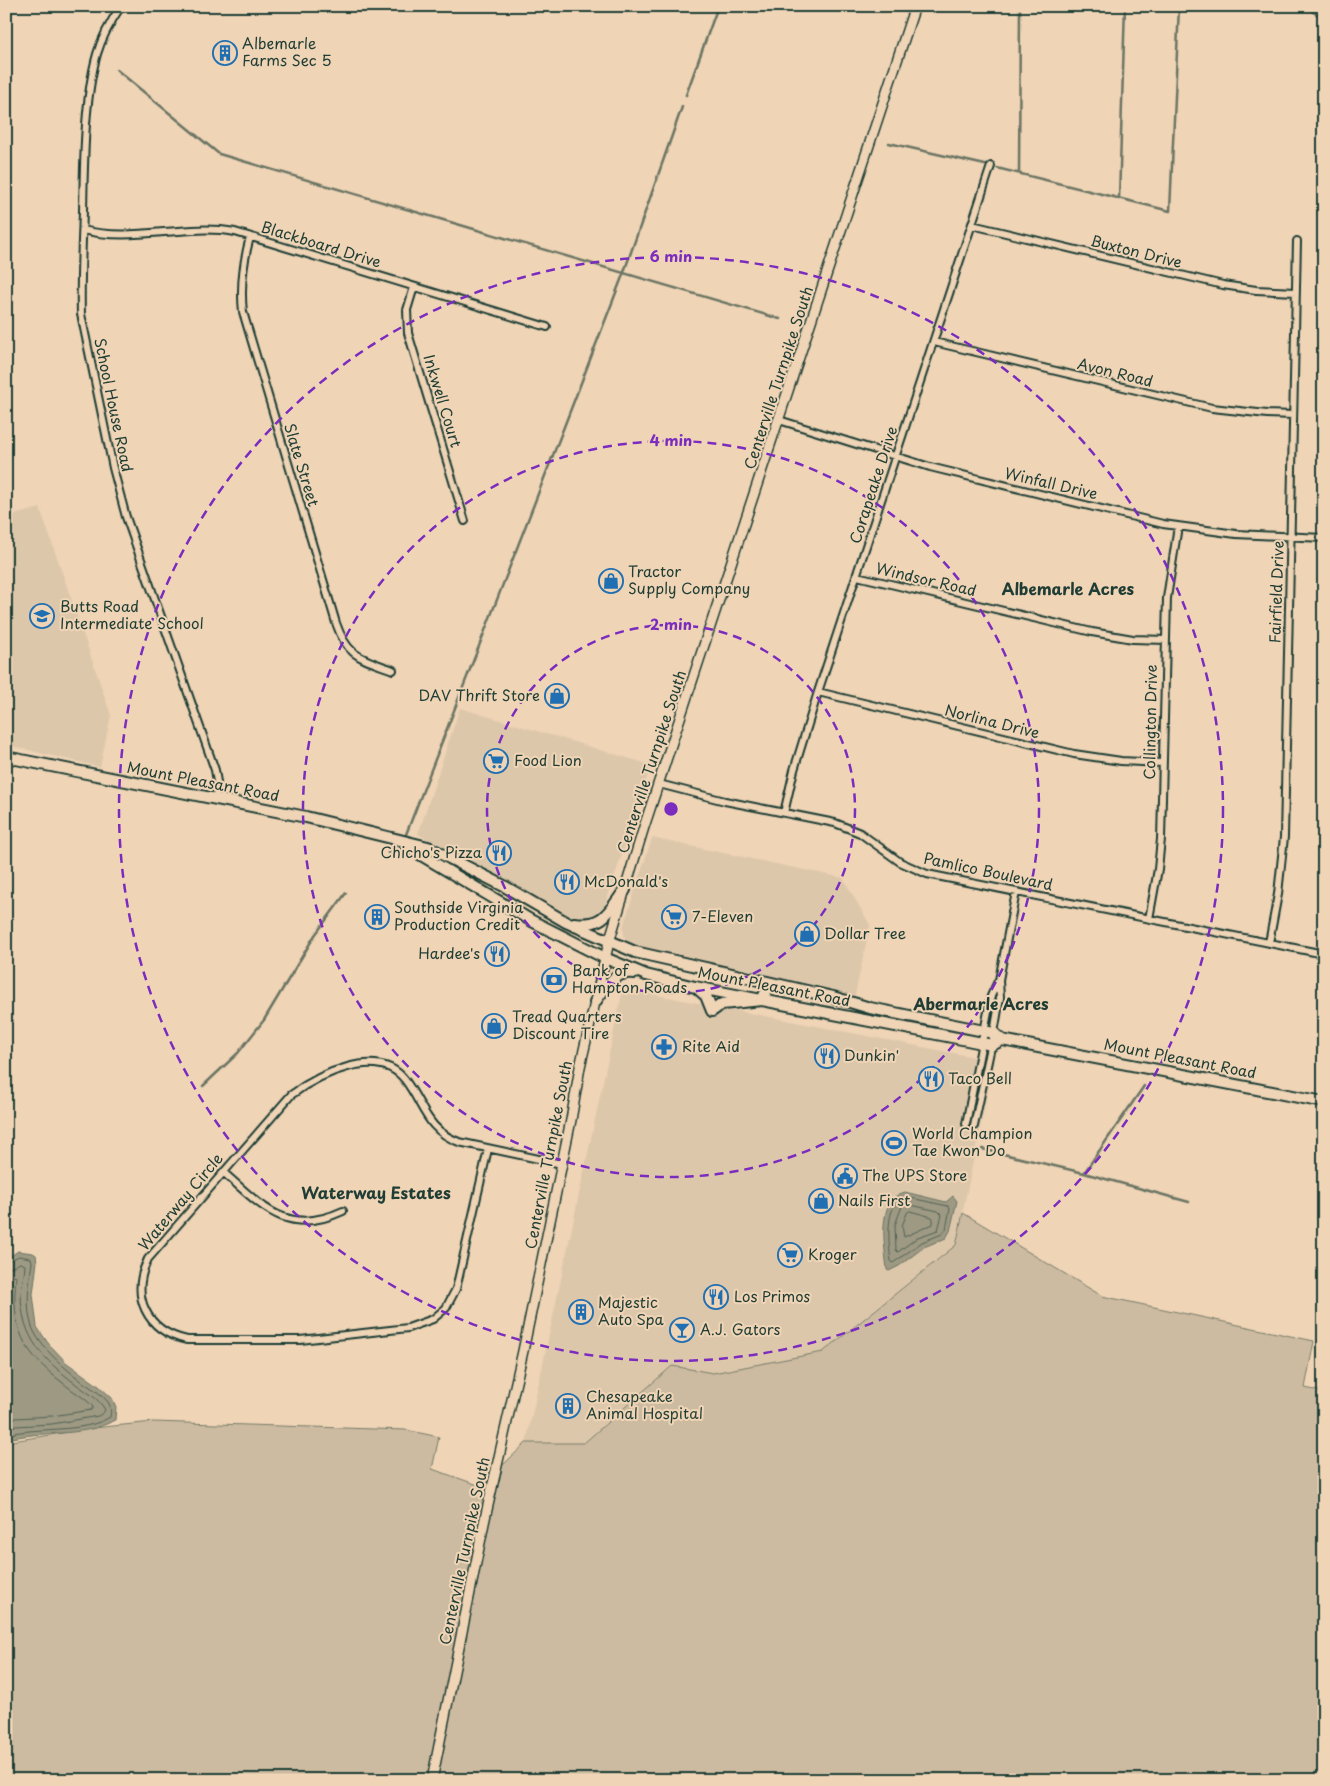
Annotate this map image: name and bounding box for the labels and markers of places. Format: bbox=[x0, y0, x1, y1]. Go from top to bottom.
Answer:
place label: Albemarle Farms Sec 5 bbox=[242, 31, 332, 71]
building icon: Albemarle Farms Sec 5 bbox=[212, 40, 238, 66]
place label: Tractor Supply Company bbox=[628, 559, 750, 599]
shop icon: Tractor Supply Company bbox=[598, 568, 624, 594]
place label: Butts Road Intermediate School bbox=[60, 594, 204, 634]
school or university icon: Butts Road Intermediate School bbox=[29, 603, 55, 629]
place label: DAV Thrift Store bbox=[418, 683, 540, 706]
shop icon: DAV Thrift Store bbox=[544, 683, 570, 709]
supermarket icon: Food Lion bbox=[483, 748, 509, 774]
place label: Food Lion bbox=[514, 748, 582, 771]
centre of rings bbox=[662, 800, 680, 818]
place label: Chicho's Pizza bbox=[381, 840, 483, 863]
restaurant icon: Chicho's Pizza bbox=[486, 840, 512, 866]
restaurant icon: McDonald's bbox=[554, 869, 580, 895]
place label: McDonald's bbox=[584, 869, 668, 892]
place label: Southside Virginia Production Credit bbox=[394, 895, 524, 935]
building icon: Southside Virginia Production Credit bbox=[364, 904, 390, 930]
supermarket icon: 7-Eleven bbox=[661, 904, 687, 930]
place label: 7-Eleven bbox=[692, 904, 753, 927]
shop icon: Dollar Tree bbox=[794, 921, 820, 947]
place label: Dollar Tree bbox=[824, 921, 906, 944]
place label: Hardee's bbox=[418, 941, 480, 964]
restaurant icon: Hardee's bbox=[484, 941, 510, 967]
place label: Bank of Hampton Roads bbox=[572, 958, 687, 998]
bank icon: Bank of Hampton Roads bbox=[541, 967, 567, 993]
place label: Tread Quarters Discount Tire bbox=[512, 1004, 622, 1044]
shop icon: Tread Quarters Discount Tire bbox=[481, 1013, 507, 1039]
pharmacy icon: Rite Aid bbox=[651, 1034, 677, 1060]
place label: Rite Aid bbox=[682, 1034, 740, 1057]
restaurant icon: Dunkin' bbox=[814, 1043, 840, 1069]
place label: Dunkin' bbox=[844, 1043, 899, 1066]
restaurant icon: Taco Bell bbox=[918, 1066, 944, 1092]
place label: Taco Bell bbox=[948, 1066, 1012, 1089]
place label: World Champion Tae Kwon Do bbox=[912, 1121, 1032, 1161]
sports icon: World Champion Tae Kwon Do bbox=[881, 1130, 907, 1156]
public building icon: The UPS Store bbox=[832, 1163, 858, 1189]
place label: The UPS Store bbox=[862, 1163, 967, 1186]
shop icon: Nails First bbox=[808, 1188, 834, 1214]
place label: Nails First bbox=[838, 1188, 910, 1211]
supermarket icon: Kroger bbox=[777, 1242, 803, 1268]
place label: Kroger bbox=[808, 1242, 857, 1265]
restaurant icon: Los Primos bbox=[703, 1284, 729, 1310]
place label: Los Primos bbox=[734, 1284, 811, 1307]
place label: Majestic Auto Spa bbox=[598, 1290, 665, 1330]
building icon: Majestic Auto Spa bbox=[568, 1299, 594, 1325]
bar icon: A.J. Gators bbox=[669, 1317, 695, 1343]
place label: A.J. Gators bbox=[700, 1317, 781, 1340]
place label: Chesapeake Animal Hospital bbox=[586, 1384, 703, 1424]
building icon: Chesapeake Animal Hospital bbox=[555, 1393, 581, 1419]

